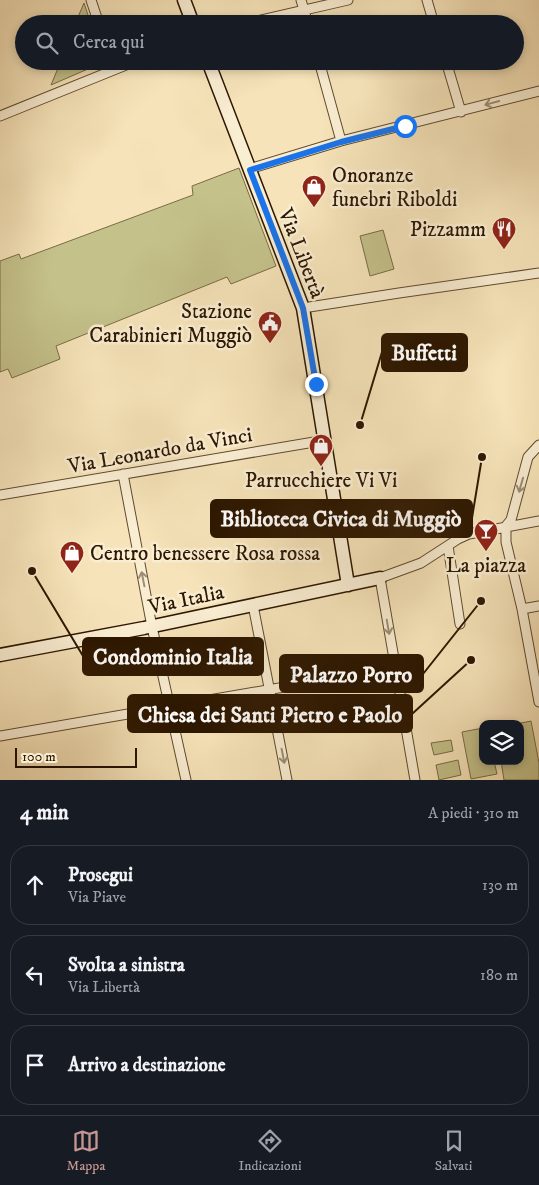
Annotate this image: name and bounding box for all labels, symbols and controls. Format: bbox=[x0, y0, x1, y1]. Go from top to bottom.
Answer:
search box bbox=[15, 15, 524, 70]
icon: search bbox=[33, 29, 61, 57]
text: Cerca qui bbox=[73, 31, 144, 54]
one-way arrow bbox=[484, 99, 500, 109]
route start bbox=[394, 115, 417, 138]
place label: Onoranze funebri Riboldi bbox=[332, 163, 457, 213]
shop icon: Onoranze funebri Riboldi bbox=[301, 174, 327, 208]
street label: Via Libertà bbox=[272, 204, 330, 302]
restaurant icon: Pizzamm bbox=[491, 216, 517, 250]
place label: Pizzamm bbox=[410, 217, 486, 243]
place label: Stazione Carabinieri Muggiò bbox=[89, 299, 252, 349]
public building icon: Stazione Carabinieri Muggiò bbox=[257, 310, 283, 344]
callout: Buffetti bbox=[382, 334, 467, 371]
text: Buffetti bbox=[391, 340, 457, 367]
route end bbox=[305, 373, 328, 396]
street label: Via Leonardo da Vinci bbox=[65, 422, 254, 480]
shop icon: Parrucchiere Vi Vi bbox=[308, 433, 334, 467]
place label: Parrucchiere Vi Vi bbox=[245, 468, 397, 494]
one-way arrow bbox=[516, 477, 525, 493]
callout: Biblioteca Civica di Muggiò bbox=[211, 500, 472, 537]
text: Biblioteca Civica di Muggiò bbox=[220, 506, 462, 533]
bar icon: La piazza bbox=[473, 518, 499, 552]
shop icon: Centro benessere Rosa rossa bbox=[59, 540, 85, 574]
place label: Centro benessere Rosa rossa bbox=[90, 541, 320, 567]
place label: La piazza bbox=[446, 553, 526, 579]
one-way arrow bbox=[138, 571, 148, 587]
street label: Via Italia bbox=[145, 579, 226, 621]
one-way arrow bbox=[384, 618, 394, 634]
callout: Condominio Italia bbox=[83, 638, 263, 675]
text: Condominio Italia bbox=[93, 644, 254, 671]
callout: Palazzo Porro bbox=[280, 655, 423, 692]
text: Palazzo Porro bbox=[290, 662, 413, 689]
callout: Chiesa dei Santi Pietro e Paolo bbox=[128, 695, 412, 732]
text: Chiesa dei Santi Pietro e Paolo bbox=[138, 702, 403, 729]
map controls bbox=[479, 720, 524, 765]
button: layers bbox=[479, 720, 524, 765]
scale bar bbox=[15, 745, 138, 768]
text: 100 m bbox=[22, 748, 56, 766]
one-way arrow bbox=[278, 748, 288, 764]
text: 4 min bbox=[20, 800, 69, 826]
text: A piedi · 310 m bbox=[428, 803, 519, 823]
text: Prosegui bbox=[68, 864, 133, 887]
icon: ahead bbox=[21, 871, 49, 899]
text: 130 m bbox=[482, 875, 518, 895]
text: Via Piave bbox=[68, 887, 126, 907]
text: Svolta a sinistra bbox=[68, 954, 185, 977]
icon: left bbox=[21, 961, 49, 989]
text: 180 m bbox=[480, 965, 518, 985]
text: Via Libertà bbox=[68, 977, 140, 997]
icon: arrive bbox=[21, 1051, 49, 1079]
text: Arrivo a destinazione bbox=[68, 1054, 226, 1077]
tab: Mappa bbox=[67, 1127, 105, 1175]
tab: Indicazioni bbox=[239, 1127, 302, 1175]
tab: Salvati bbox=[435, 1127, 472, 1175]

